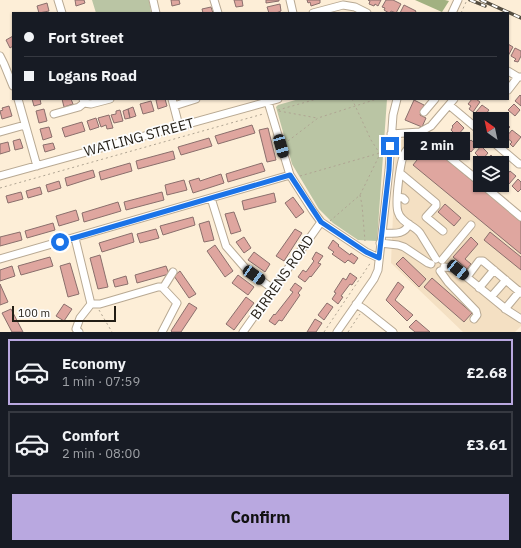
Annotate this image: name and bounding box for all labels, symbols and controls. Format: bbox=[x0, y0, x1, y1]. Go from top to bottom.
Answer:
text: Fort Street bbox=[48, 28, 124, 47]
text: Logans Road bbox=[48, 66, 137, 85]
north arrow bbox=[473, 112, 509, 148]
map controls bbox=[473, 112, 509, 192]
street label: WATLING STREET bbox=[82, 114, 196, 160]
callout: 2 min bbox=[404, 132, 470, 160]
car bbox=[272, 133, 290, 159]
route end bbox=[381, 137, 399, 155]
text: 2 min bbox=[420, 137, 454, 154]
button: layers bbox=[473, 156, 509, 192]
street label: BIRRENS ROAD bbox=[246, 231, 318, 323]
route start bbox=[51, 233, 69, 251]
car bbox=[445, 258, 471, 282]
car bbox=[241, 263, 267, 287]
scale bar bbox=[12, 304, 116, 323]
text: 100 m bbox=[18, 306, 50, 320]
icon: car bbox=[14, 354, 50, 390]
text: Economy bbox=[62, 354, 126, 373]
text: £2.68 bbox=[467, 363, 507, 382]
text: 1 min · 07:59 bbox=[62, 373, 140, 390]
icon: car bbox=[14, 426, 50, 462]
text: Comfort bbox=[62, 426, 119, 445]
text: £3.61 bbox=[467, 435, 507, 454]
text: 2 min · 08:00 bbox=[62, 445, 140, 462]
button: Confirm bbox=[12, 494, 509, 540]

